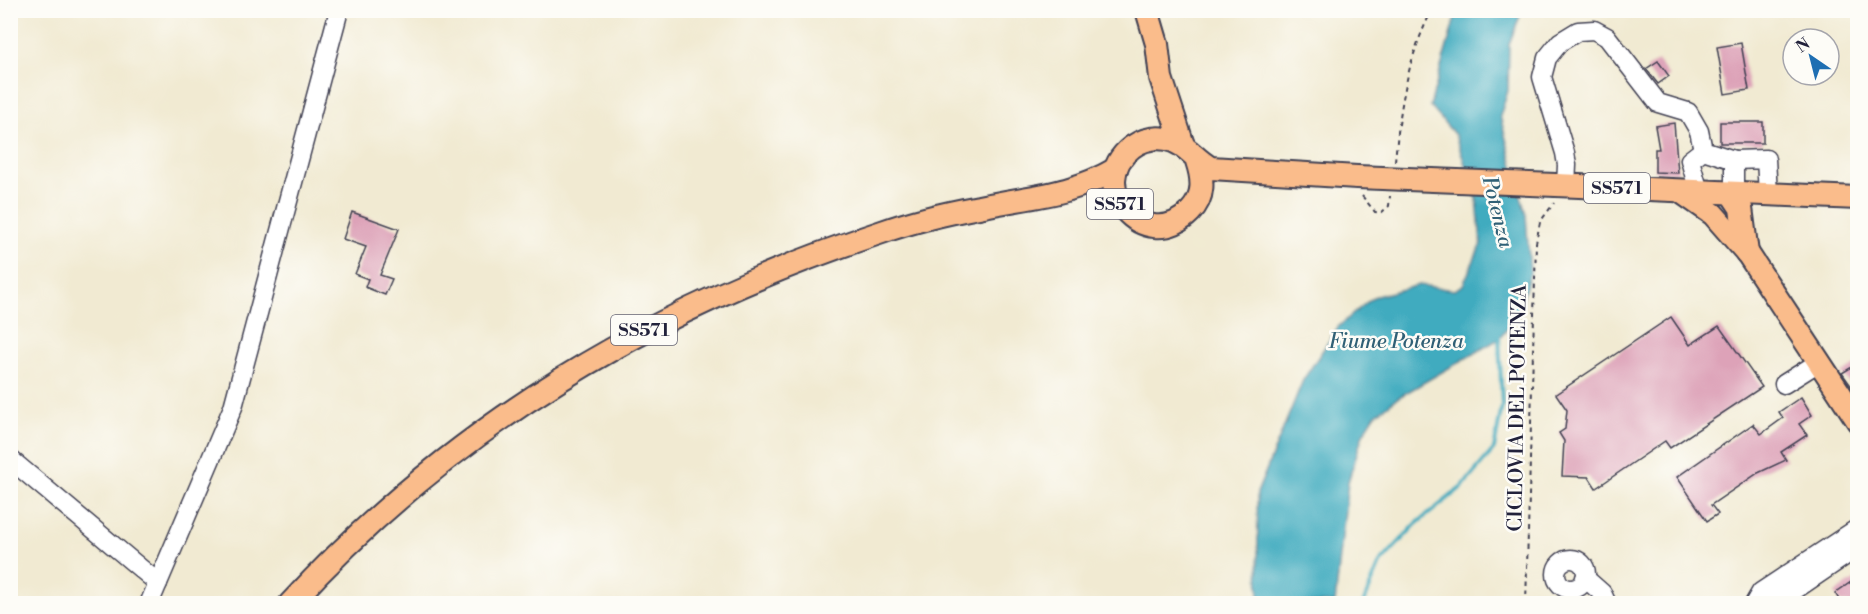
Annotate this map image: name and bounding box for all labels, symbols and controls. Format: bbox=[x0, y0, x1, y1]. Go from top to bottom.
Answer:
north arrow bbox=[1781, 27, 1841, 87]
text: N bbox=[1792, 34, 1814, 57]
water label: Potenza bbox=[1475, 173, 1519, 251]
road number: SS571 bbox=[1584, 173, 1650, 203]
road number: SS571 bbox=[1087, 189, 1153, 219]
street label: CICLOVIA DEL POTENZA bbox=[1503, 283, 1533, 532]
road number: SS571 bbox=[611, 315, 677, 345]
water label: Fiume Potenza bbox=[1328, 329, 1464, 355]

